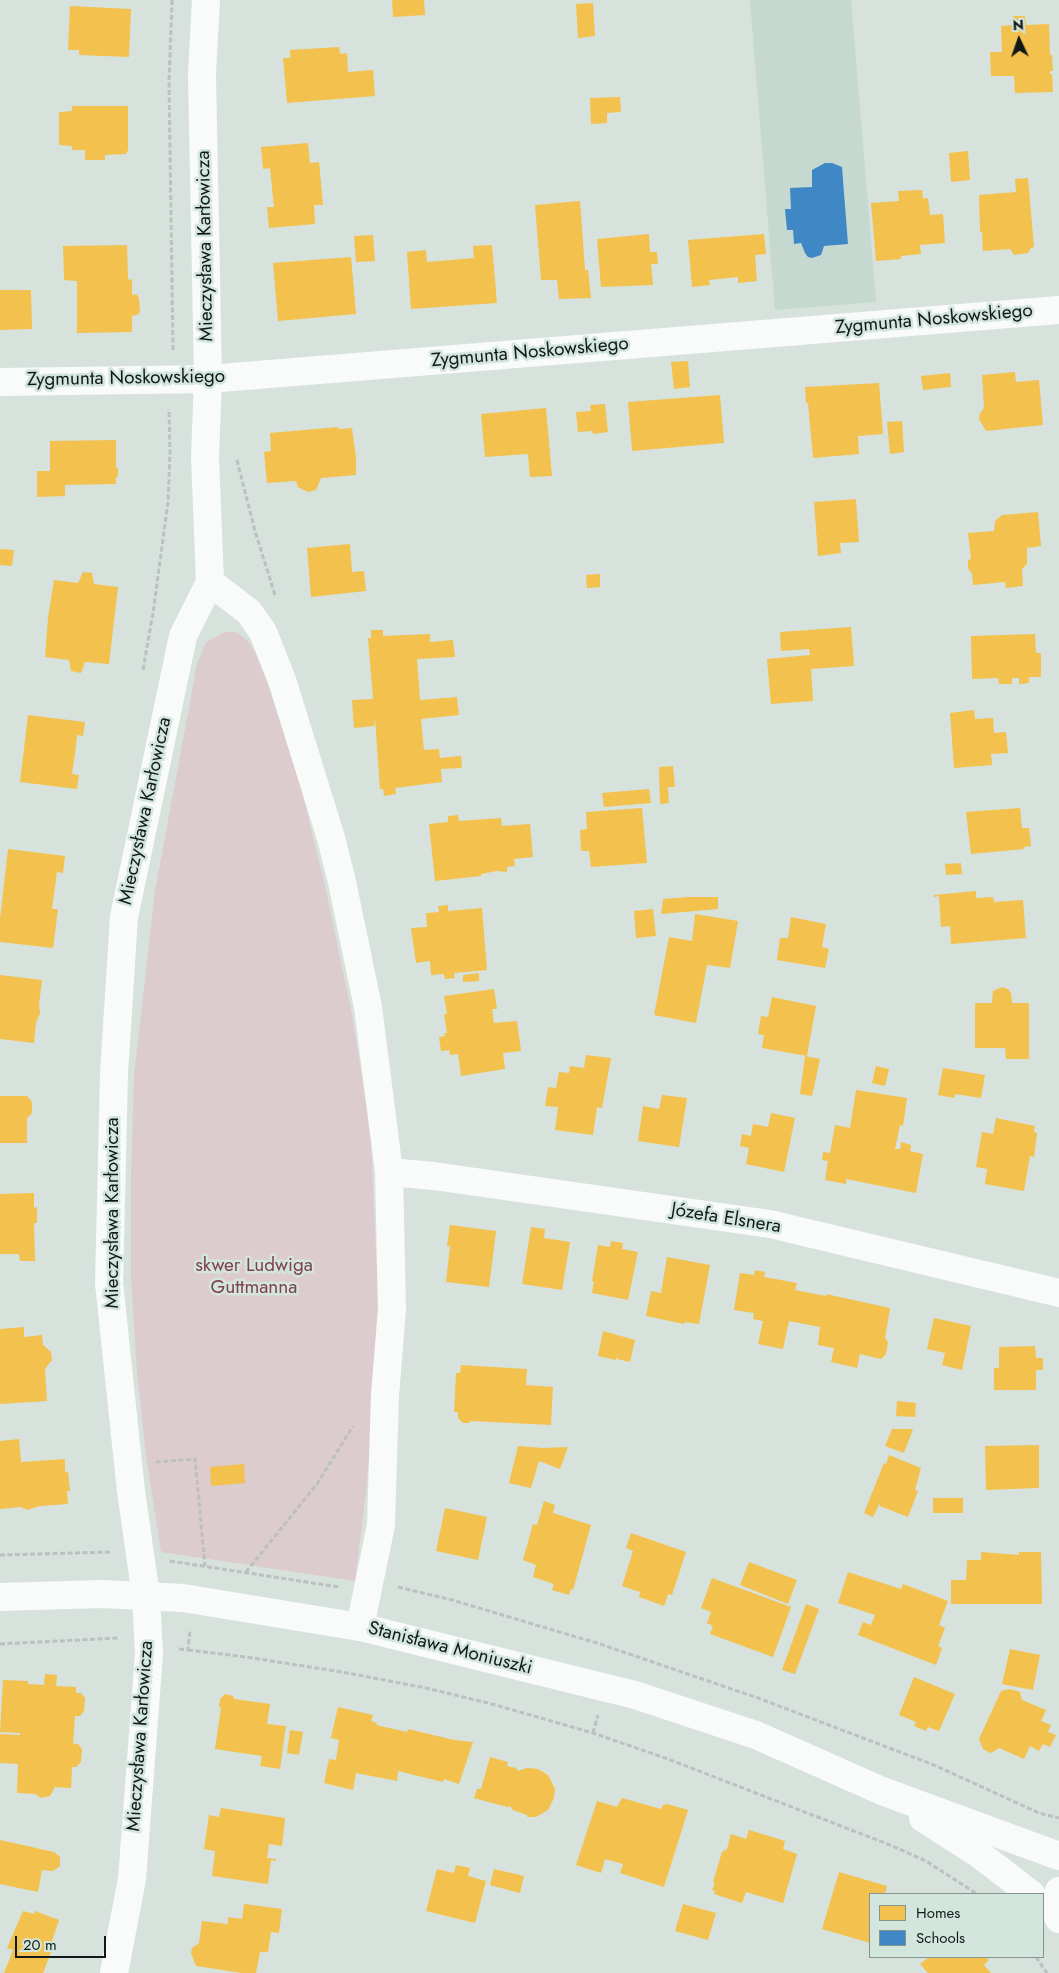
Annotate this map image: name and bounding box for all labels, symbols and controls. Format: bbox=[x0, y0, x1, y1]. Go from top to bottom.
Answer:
north arrow bbox=[994, 15, 1044, 65]
text: N bbox=[1012, 15, 1024, 35]
street label: Mieczysława Karłowicza bbox=[193, 150, 219, 342]
street label: Zygmunta Noskowskiego bbox=[834, 300, 1034, 340]
street label: Zygmunta Noskowskiego bbox=[430, 333, 630, 373]
street label: Zygmunta Noskowskiego bbox=[27, 366, 225, 392]
street label: Mieczysława Karłowicza bbox=[115, 715, 177, 907]
street label: Mieczysława Karłowicza bbox=[102, 1117, 124, 1309]
street label: Józefa Elsnera bbox=[669, 1199, 783, 1239]
park label: skwer Ludwiga Guttmanna bbox=[195, 1255, 313, 1299]
street label: Stanisława Moniuszki bbox=[366, 1618, 534, 1680]
street label: Mieczysława Karłowicza bbox=[123, 1640, 159, 1832]
legend bbox=[869, 1893, 1044, 1958]
text: Homes bbox=[916, 1902, 960, 1924]
scale bar bbox=[18, 1926, 109, 1958]
text: Schools bbox=[916, 1927, 965, 1949]
text: 20 m bbox=[23, 1934, 57, 1956]

